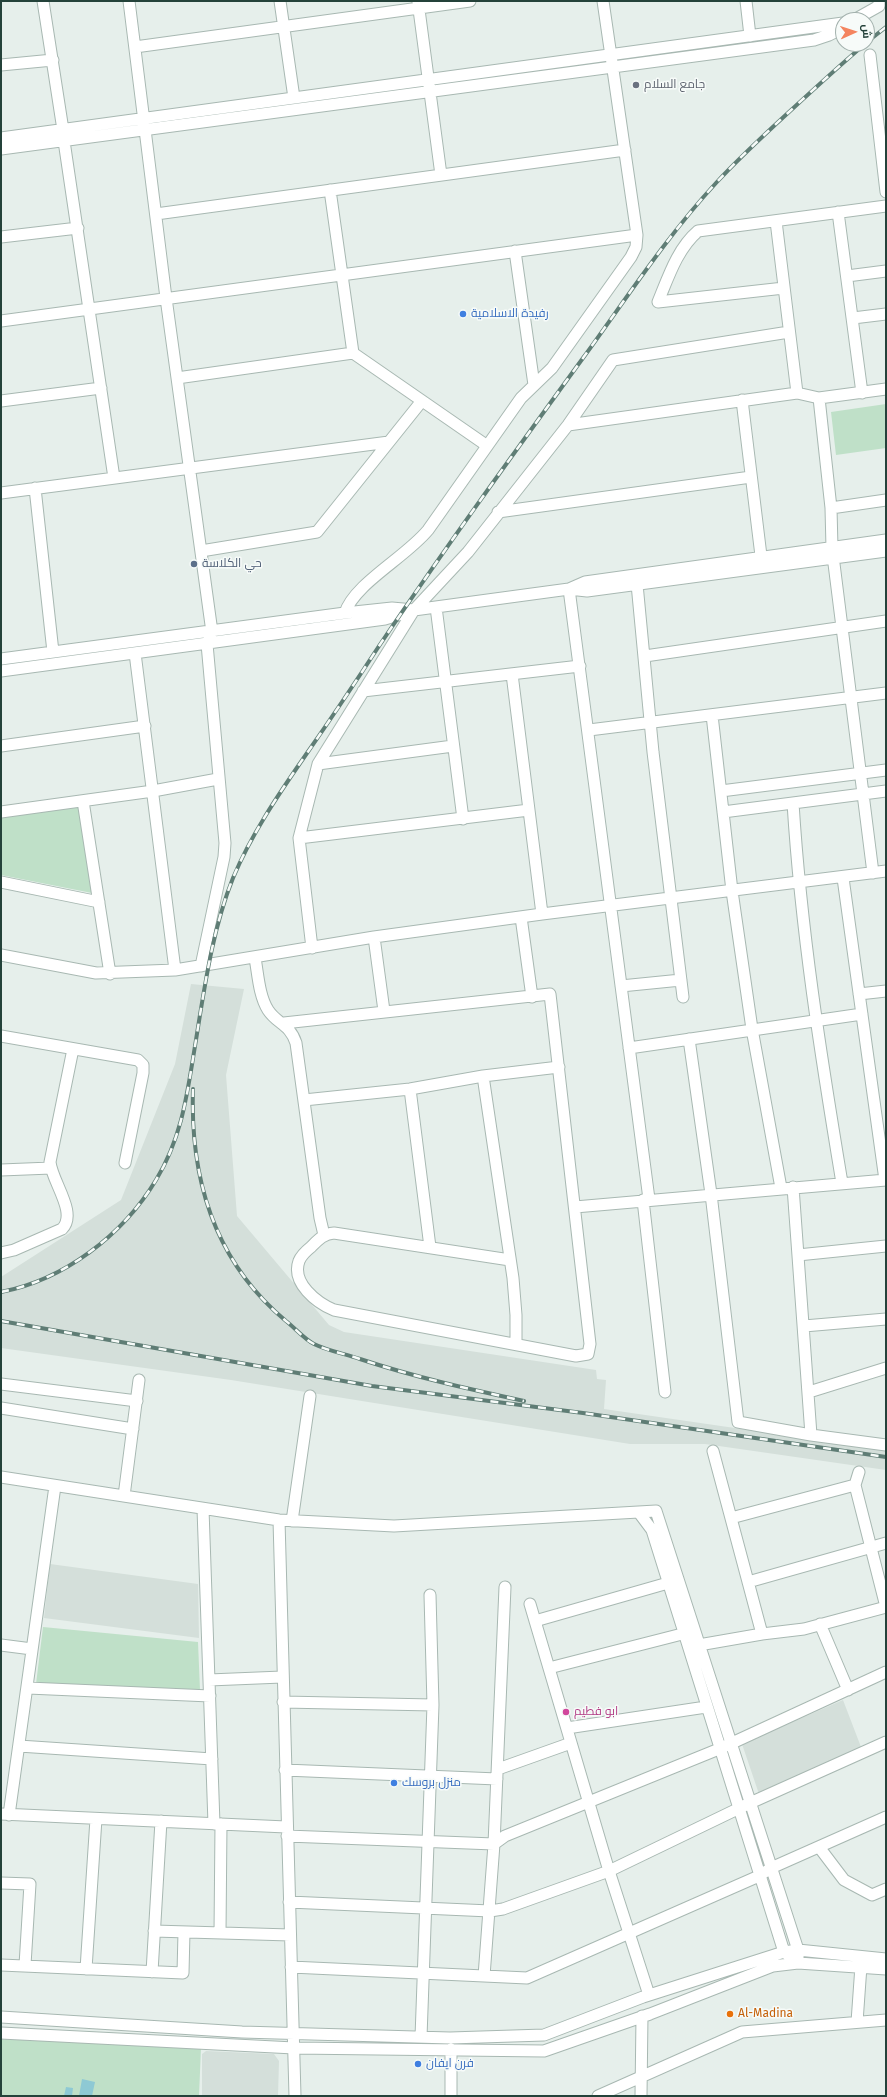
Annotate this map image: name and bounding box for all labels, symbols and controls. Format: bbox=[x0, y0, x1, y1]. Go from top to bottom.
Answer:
north arrow bbox=[835, 12, 875, 52]
text: ش bbox=[860, 24, 873, 39]
place label: جامع السلام bbox=[644, 78, 705, 92]
marker: جامع السلام bbox=[631, 80, 641, 90]
place label: رفيدة الاسلامية bbox=[471, 307, 549, 321]
marker: رفيدة الاسلامية bbox=[458, 309, 468, 319]
place label: حي الكلاسة bbox=[202, 557, 262, 571]
marker: حي الكلاسة bbox=[189, 559, 199, 569]
place label: ابو فطيم bbox=[574, 1705, 618, 1719]
marker: ابو فطيم bbox=[561, 1707, 571, 1717]
place label: منزل بروسك bbox=[402, 1776, 461, 1790]
marker: منزل بروسك bbox=[389, 1778, 399, 1788]
place label: Al-Madina bbox=[738, 2007, 793, 2021]
marker: Al-Madina bbox=[725, 2009, 735, 2019]
place label: فرن ايفان bbox=[426, 2057, 474, 2071]
marker: فرن ايفان bbox=[413, 2059, 423, 2069]

